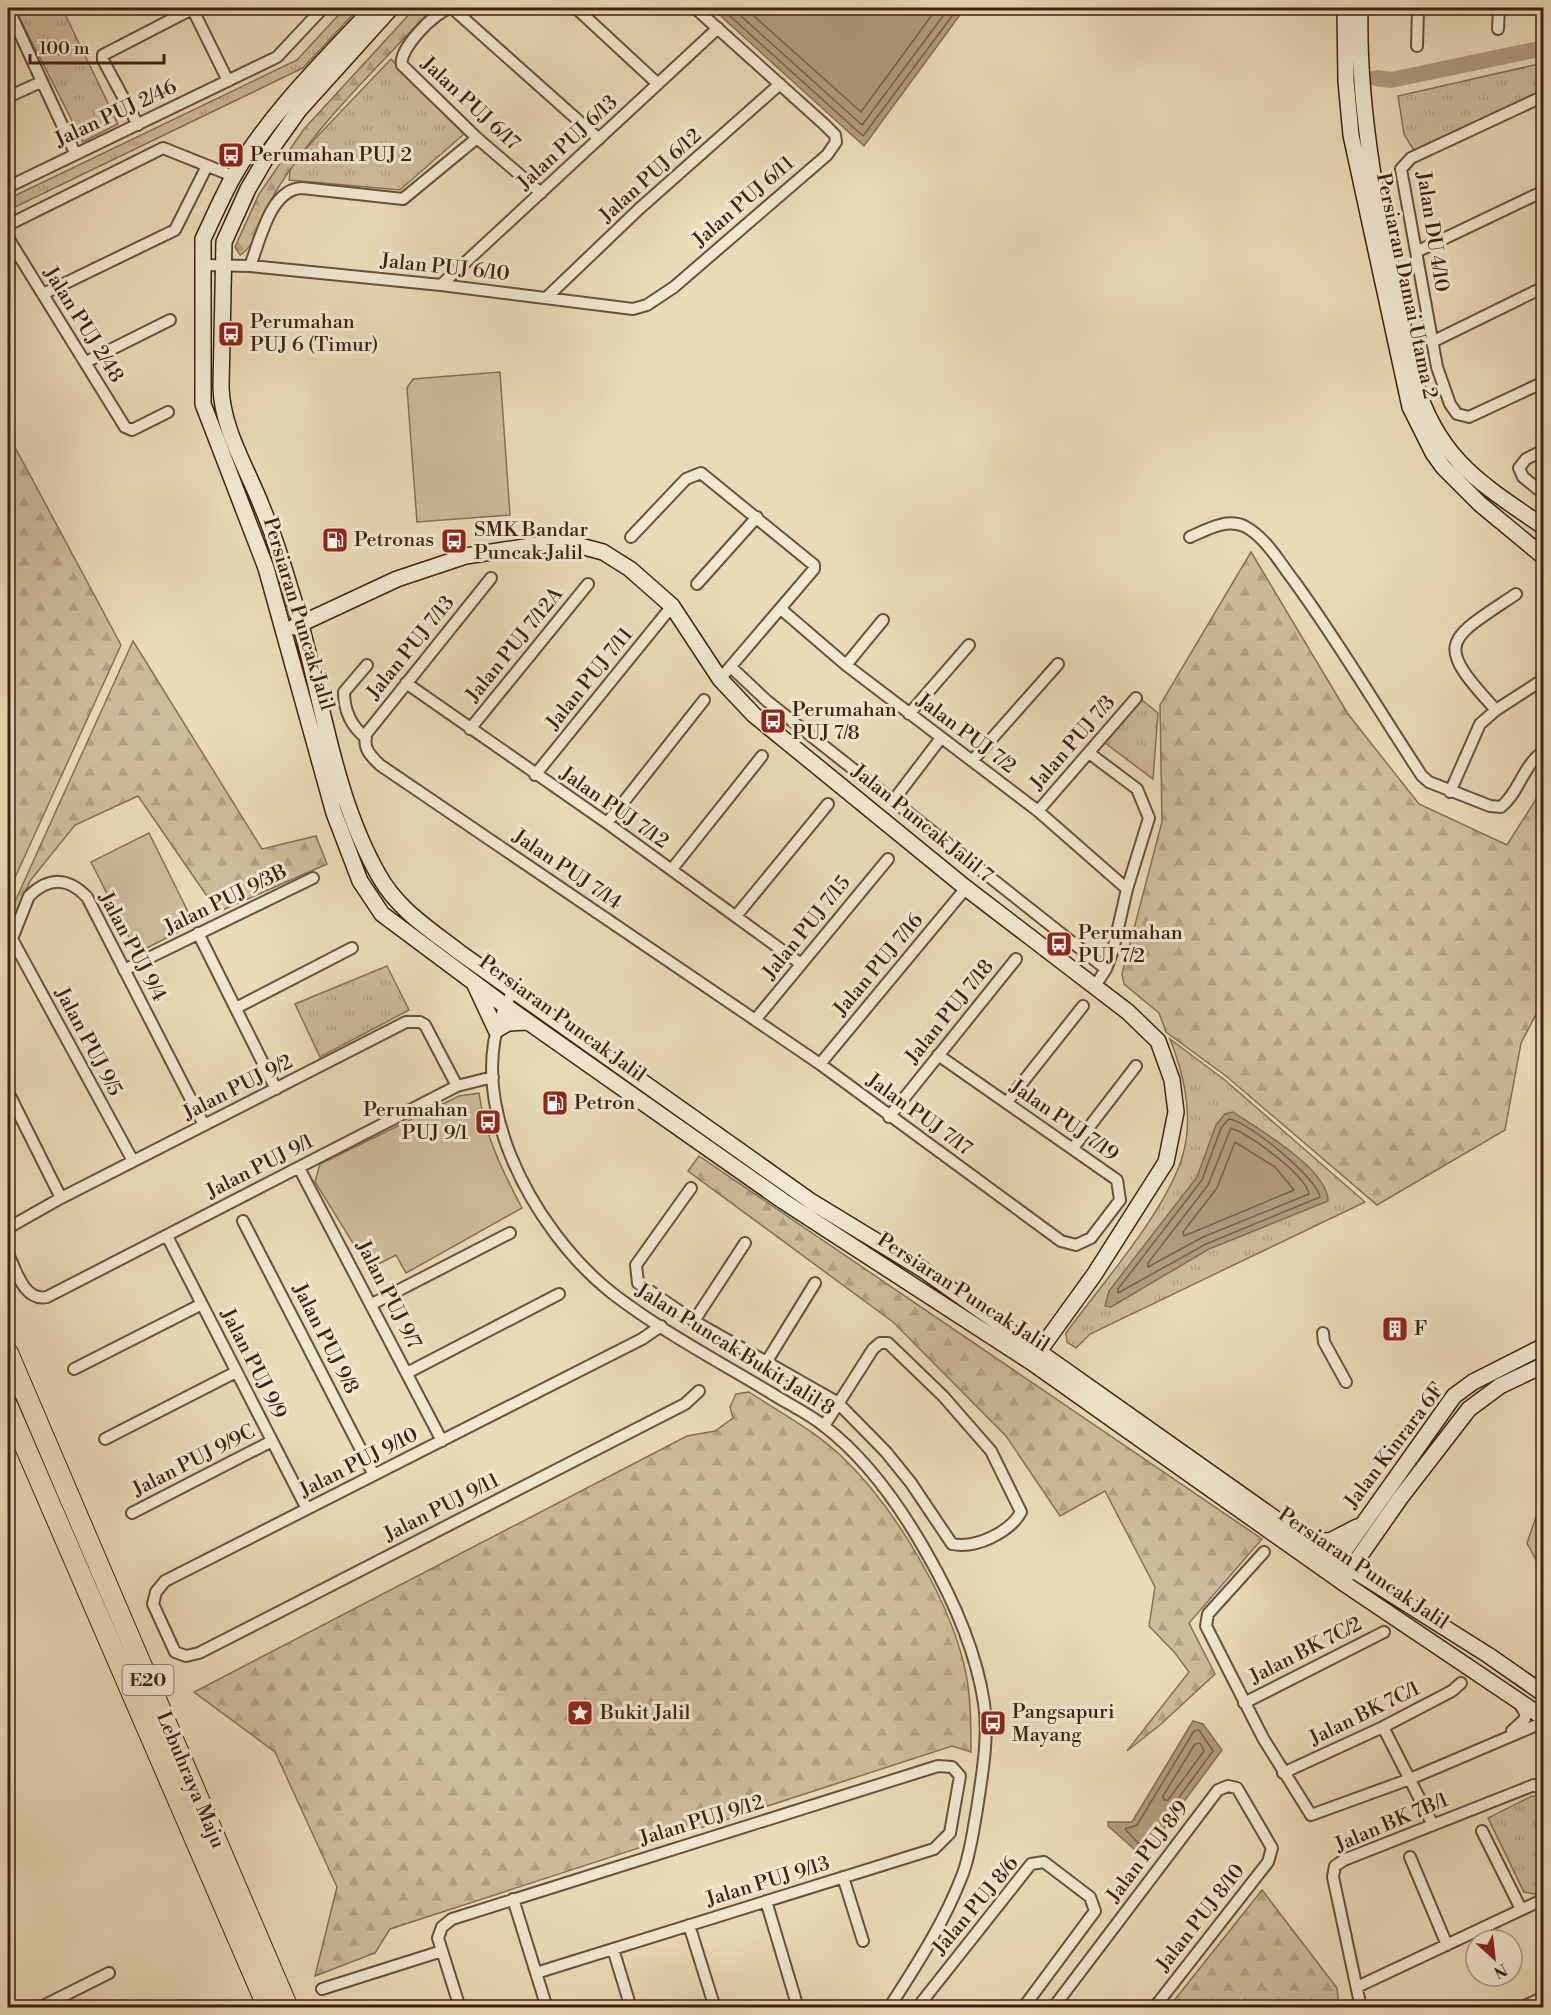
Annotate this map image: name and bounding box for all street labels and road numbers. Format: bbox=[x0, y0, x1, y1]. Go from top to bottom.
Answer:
street label: Jalan PUJ 6/17 bbox=[415, 51, 525, 156]
street label: Jalan PUJ 2/46 bbox=[50, 75, 181, 154]
street label: Jalan PUJ 6/13 bbox=[512, 90, 623, 196]
street label: Jalan PUJ 6/12 bbox=[594, 124, 707, 229]
street label: Jalan PUJ 6/11 bbox=[687, 151, 800, 253]
street label: Jalan DU 4/10 bbox=[1410, 169, 1454, 294]
street label: Persiaran Damai Utama 2 bbox=[1370, 171, 1442, 401]
street label: Jalan PUJ 6/10 bbox=[378, 249, 511, 287]
street label: Jalan PUJ 2/48 bbox=[37, 262, 129, 388]
street label: Persiaran Puncak Jalil bbox=[257, 515, 339, 714]
street label: Jalan PUJ 7/12A bbox=[460, 582, 570, 708]
street label: Jalan PUJ 7/13 bbox=[361, 591, 460, 706]
street label: Jalan PUJ 7/11 bbox=[541, 623, 639, 736]
street label: Jalan PUJ 7/2 bbox=[911, 688, 1021, 779]
street label: Jalan PUJ 7/3 bbox=[1024, 691, 1121, 796]
street label: Jalan Puncak Jalil 7 bbox=[846, 759, 997, 888]
street label: Jalan PUJ 7/12 bbox=[554, 761, 673, 855]
street label: Jalan PUJ 7/14 bbox=[507, 824, 626, 916]
street label: Jalan PUJ 9/3B bbox=[160, 860, 291, 941]
street label: Jalan PUJ 7/15 bbox=[757, 871, 856, 986]
street label: Jalan PUJ 9/4 bbox=[92, 887, 171, 1006]
street label: Jalan PUJ 7/16 bbox=[828, 909, 929, 1022]
street label: Persiaran Puncak Jalil bbox=[474, 950, 650, 1088]
street label: Jalan PUJ 7/18 bbox=[900, 955, 1000, 1070]
street label: Jalan PUJ 9/5 bbox=[48, 983, 127, 1101]
street label: Jalan PUJ 9/2 bbox=[178, 1050, 297, 1127]
street label: Jalan PUJ 7/17 bbox=[861, 1068, 976, 1162]
street label: Jalan PUJ 7/19 bbox=[1004, 1074, 1123, 1167]
street label: Jalan PUJ 9/1 bbox=[201, 1129, 318, 1205]
street label: Persiaran Puncak Jalil bbox=[872, 1228, 1054, 1358]
street label: Jalan PUJ 9/7 bbox=[350, 1236, 426, 1353]
street label: Jalan Puncak Bukit Jalil 8 bbox=[630, 1278, 839, 1421]
street label: Jalan PUJ 9/8 bbox=[286, 1279, 364, 1398]
street label: Jalan PUJ 9/9 bbox=[214, 1304, 291, 1423]
street label: Jalan Kinrara 6F bbox=[1339, 1378, 1450, 1514]
street label: Jalan PUJ 9/9C bbox=[128, 1419, 259, 1503]
street label: Jalan PUJ 9/10 bbox=[295, 1422, 422, 1504]
street label: Jalan PUJ 9/11 bbox=[379, 1468, 504, 1548]
street label: Persiaran Puncak Jalil bbox=[1273, 1503, 1453, 1635]
street label: Jalan BK 7C/2 bbox=[1245, 1612, 1366, 1690]
road number: E20 bbox=[122, 1665, 174, 1695]
street label: Jalan BK 7C/1 bbox=[1305, 1676, 1425, 1752]
street label: Lebuhraya Maju bbox=[150, 1708, 230, 1853]
street label: Jalan BK 7B/1 bbox=[1331, 1788, 1453, 1858]
street label: Jalan PUJ 9/12 bbox=[636, 1790, 767, 1852]
street label: Jalan PUJ 8/9 bbox=[1101, 1796, 1194, 1908]
street label: Jalan PUJ 9/13 bbox=[702, 1851, 833, 1913]
street label: Jalan PUJ 8/6 bbox=[927, 1852, 1024, 1961]
street label: Jalan PUJ 8/10 bbox=[1151, 1859, 1251, 1978]

